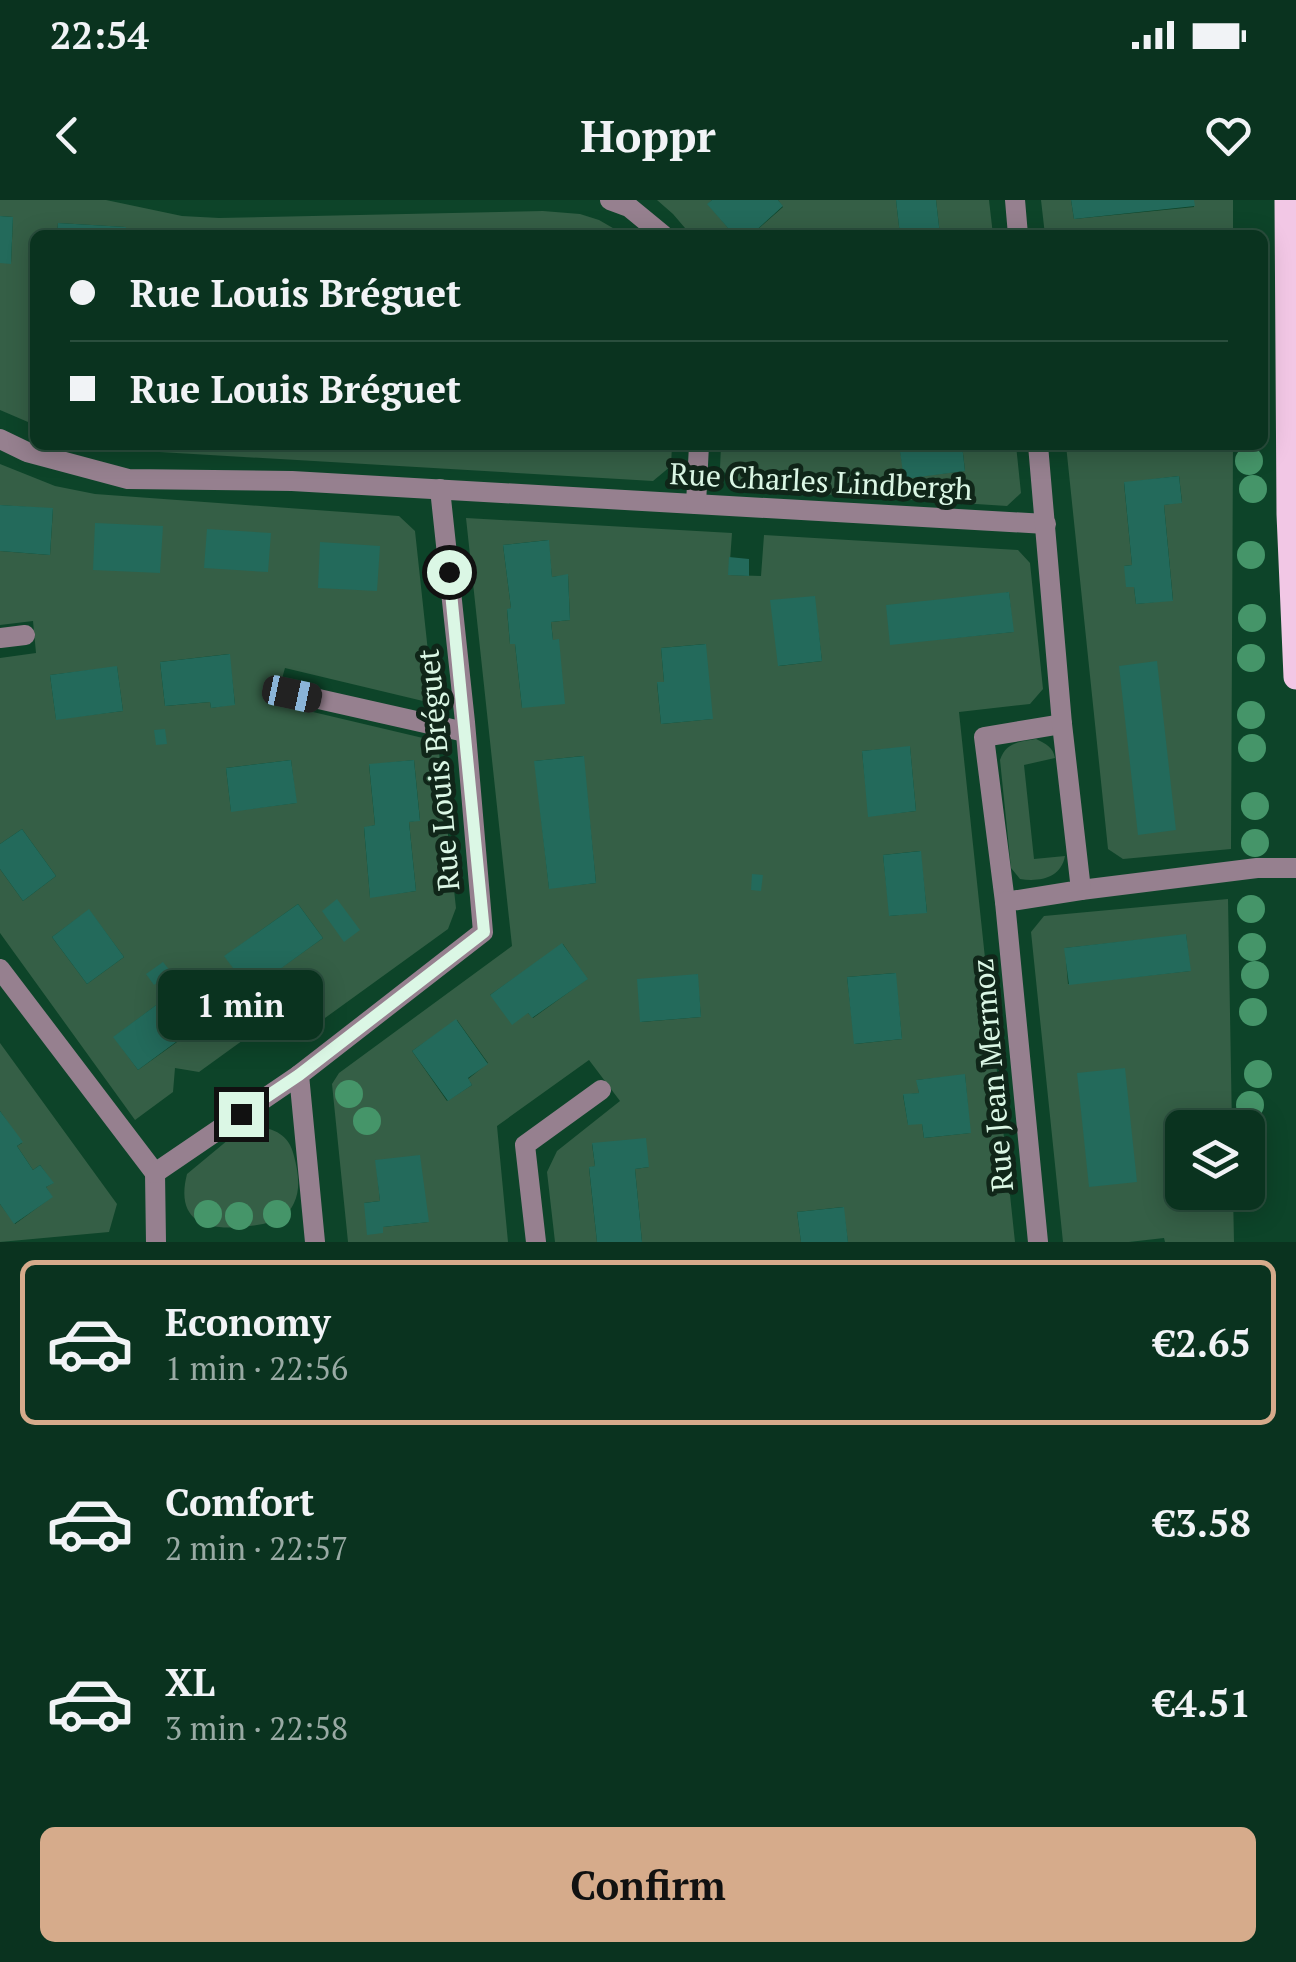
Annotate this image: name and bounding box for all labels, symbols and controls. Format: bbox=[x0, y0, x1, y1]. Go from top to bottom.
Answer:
text: 22:54 bbox=[50, 10, 149, 60]
text: Hoppr bbox=[580, 105, 716, 165]
icon: back bbox=[40, 108, 95, 163]
icon: heart bbox=[1201, 108, 1256, 163]
text: Rue Louis Bréguet bbox=[130, 268, 461, 318]
text: Rue Louis Bréguet bbox=[130, 364, 461, 414]
street label: Rue Charles Lindbergh bbox=[669, 453, 974, 509]
route start bbox=[427, 550, 472, 595]
street label: Rue Louis Bréguet bbox=[408, 647, 468, 893]
car bbox=[260, 673, 324, 715]
street label: Rue Jean Mermoz bbox=[962, 957, 1022, 1193]
callout: 1 min bbox=[158, 969, 324, 1039]
text: 1 min bbox=[197, 984, 284, 1026]
route end bbox=[219, 1092, 264, 1137]
map controls bbox=[1165, 1110, 1265, 1210]
button: layers bbox=[1165, 1110, 1265, 1210]
text: Economy bbox=[165, 1297, 331, 1347]
icon: car bbox=[45, 1298, 135, 1388]
text: €2.65 bbox=[1154, 1318, 1251, 1368]
text: 1 min · 22:56 bbox=[165, 1347, 348, 1389]
text: Comfort bbox=[165, 1477, 314, 1527]
icon: car bbox=[45, 1478, 135, 1568]
text: €3.58 bbox=[1154, 1498, 1251, 1548]
text: 2 min · 22:57 bbox=[165, 1527, 348, 1569]
text: XL bbox=[165, 1657, 215, 1707]
icon: car bbox=[45, 1658, 135, 1748]
text: €4.51 bbox=[1154, 1678, 1251, 1728]
text: 3 min · 22:58 bbox=[165, 1707, 348, 1749]
button: Confirm bbox=[40, 1827, 1256, 1942]

